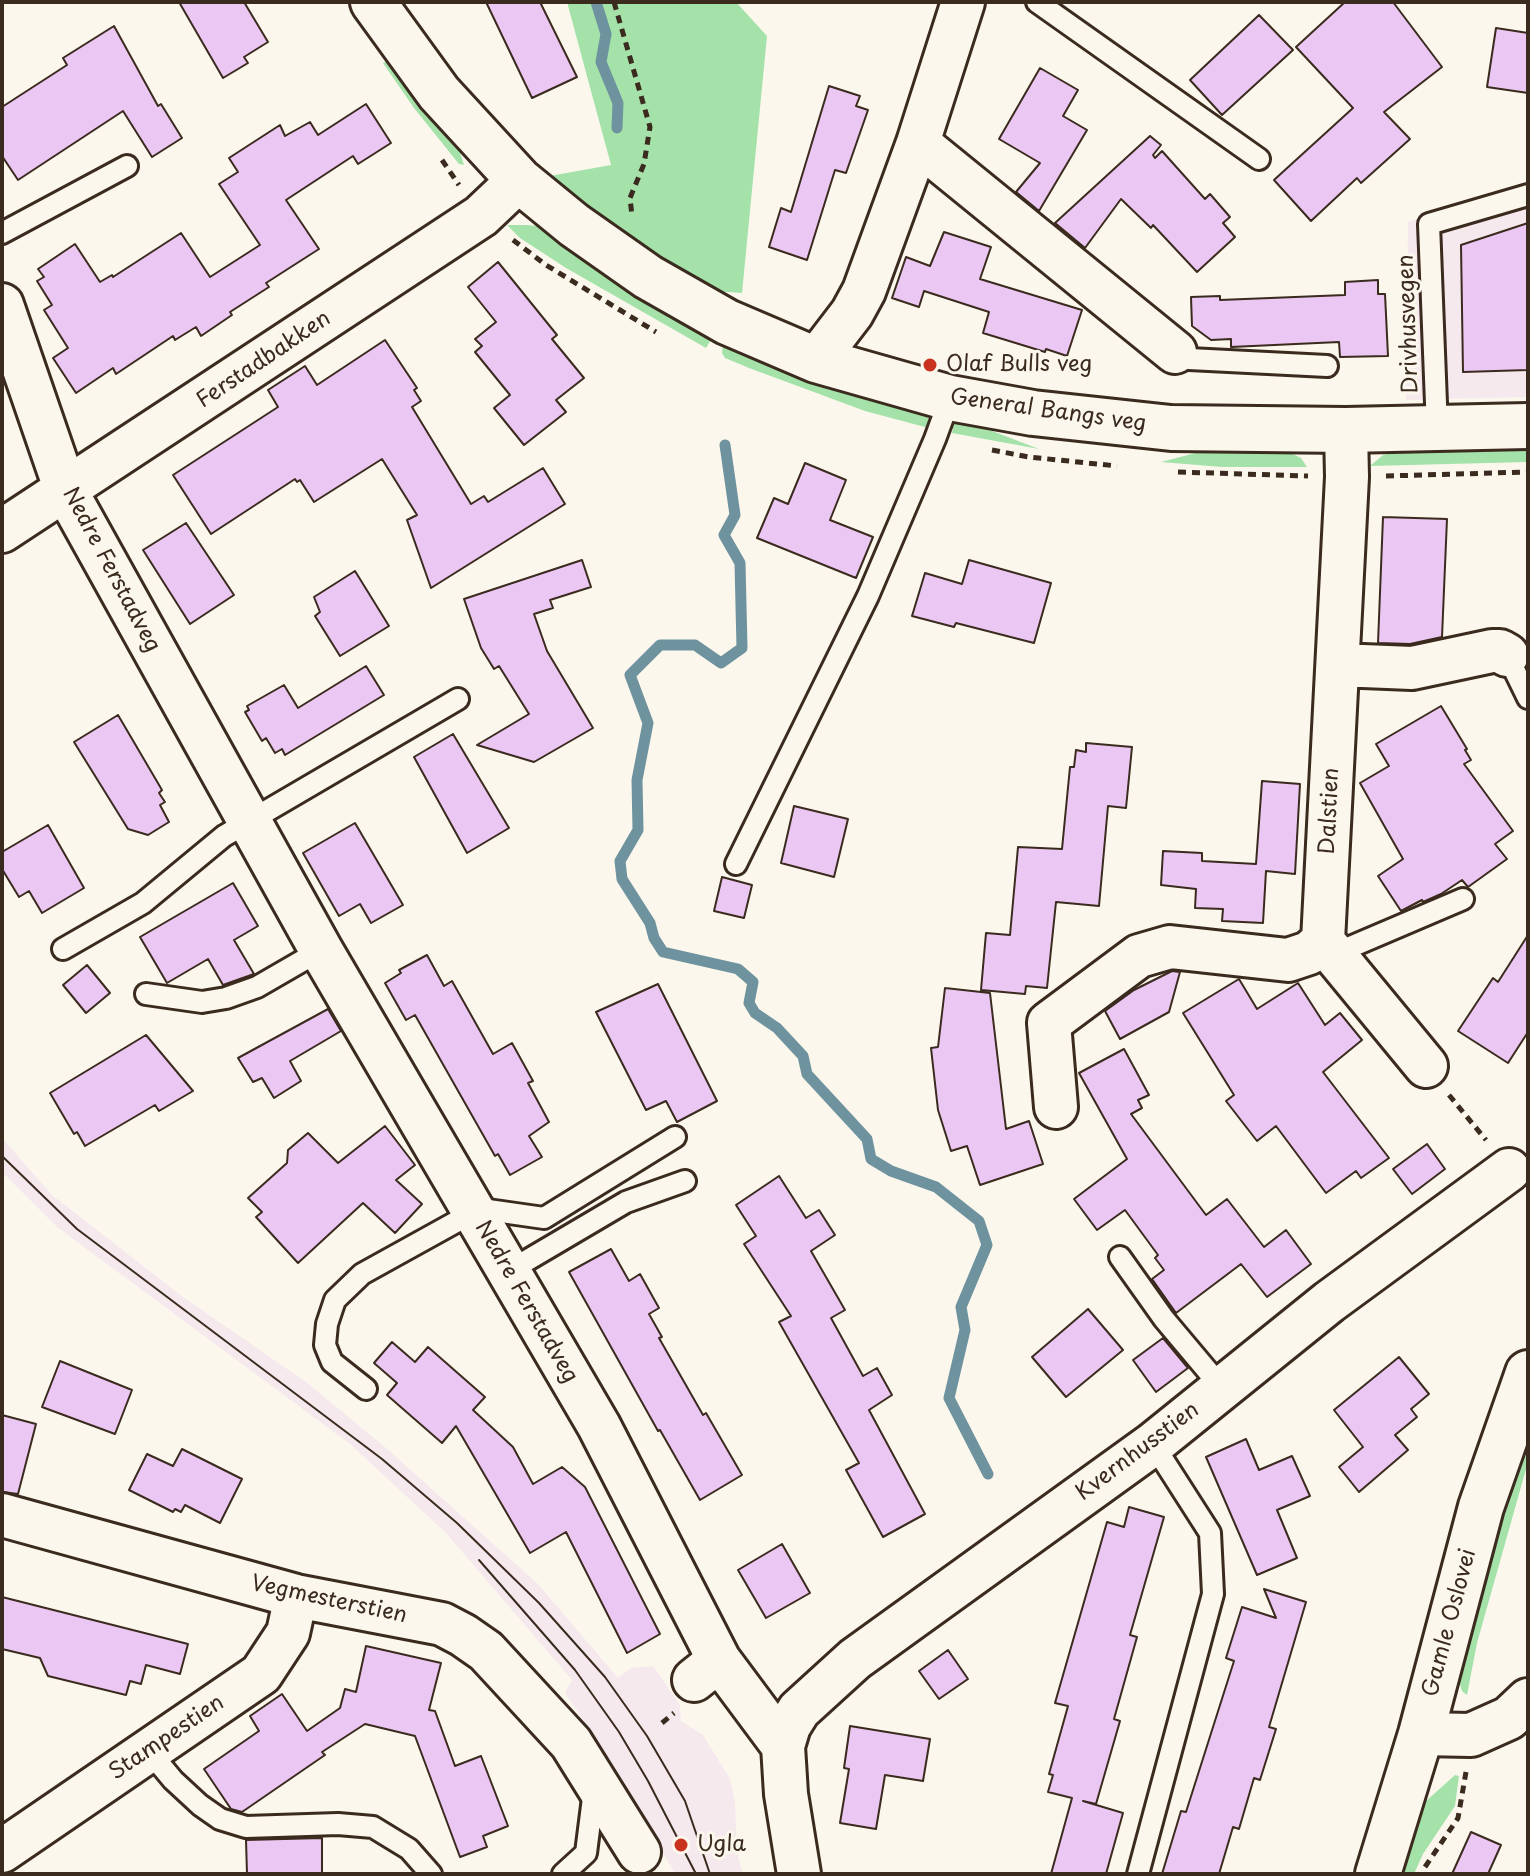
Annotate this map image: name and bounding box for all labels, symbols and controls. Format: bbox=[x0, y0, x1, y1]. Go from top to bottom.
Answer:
street label: Drivhusvegen bbox=[1393, 254, 1425, 394]
street label: Ferstadbakken bbox=[192, 306, 336, 414]
place label: Olaf Bulls veg bbox=[946, 352, 1092, 378]
marker: Olaf Bulls veg bbox=[921, 356, 939, 374]
street label: General Bangs veg bbox=[948, 384, 1148, 438]
street label: Nedre Ferstadveg bbox=[56, 483, 166, 657]
street label: Dalstien bbox=[1315, 767, 1345, 855]
street label: Nedre Ferstadveg bbox=[469, 1216, 583, 1388]
street label: Kvernhusstien bbox=[1071, 1397, 1205, 1507]
street label: Gamle Oslovei bbox=[1418, 1546, 1482, 1700]
street label: Vegmesterstien bbox=[249, 1571, 409, 1629]
street label: Stampestien bbox=[105, 1690, 229, 1786]
place label: Ugla bbox=[697, 1832, 746, 1858]
marker: Ugla bbox=[672, 1836, 690, 1854]

